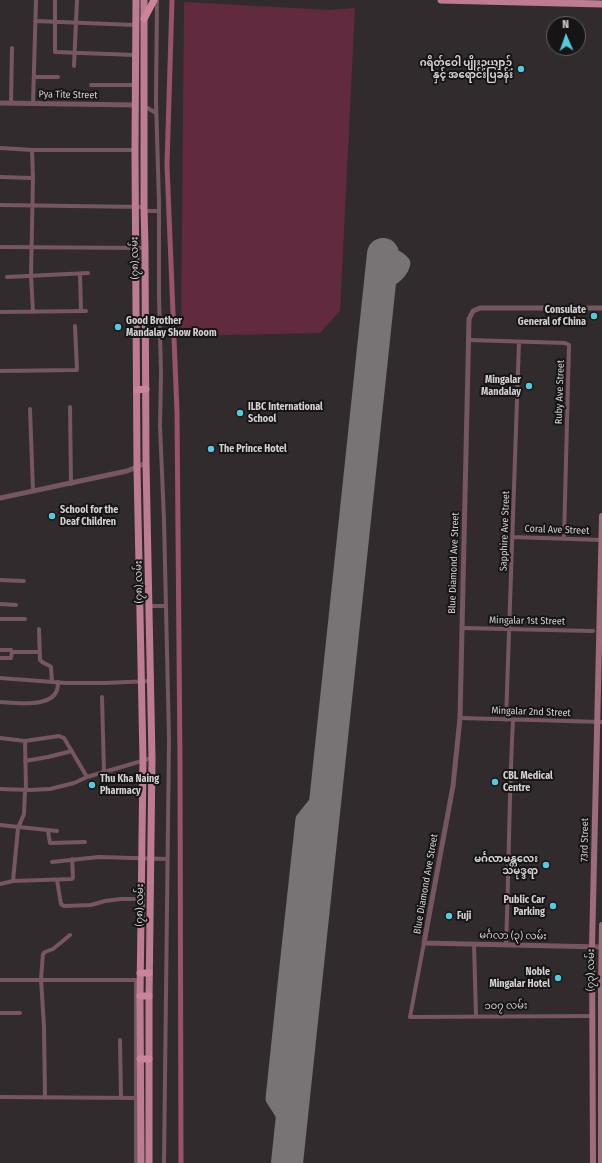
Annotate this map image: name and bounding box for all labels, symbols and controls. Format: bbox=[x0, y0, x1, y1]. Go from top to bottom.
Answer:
north arrow bbox=[546, 16, 586, 56]
text: N bbox=[562, 18, 569, 31]
place label: ဂရိတ်ဝေါ ပျိုးဥယျာဉ် နှင့် အရောင်းပြခန်း bbox=[420, 57, 513, 80]
marker: ဂရိတ်ဝေါ ပျိုးဥယျာဉ် နှင့် အရောင်းပြခန်း bbox=[516, 64, 526, 74]
street label: Pya Tite Street bbox=[38, 88, 98, 102]
street label: (၇၈) လမ်း bbox=[129, 237, 141, 279]
place label: Consulate General of China bbox=[518, 304, 586, 328]
marker: Consulate General of China bbox=[589, 311, 599, 321]
place label: Good Brother Mandalay Show Room bbox=[126, 315, 217, 338]
marker: Good Brother Mandalay Show Room bbox=[113, 322, 123, 332]
street label: Ruby Ave Street bbox=[553, 360, 567, 424]
place label: Mingalar Mandalay bbox=[481, 374, 521, 398]
marker: Mingalar Mandalay bbox=[524, 381, 534, 391]
place label: ILBC International School bbox=[248, 401, 323, 424]
marker: ILBC International School bbox=[235, 408, 245, 418]
place label: The Prince Hotel bbox=[219, 443, 287, 455]
marker: The Prince Hotel bbox=[206, 444, 216, 454]
street label: Sapphire Ave Street bbox=[498, 491, 512, 571]
place label: School for the Deaf Children bbox=[60, 504, 118, 528]
marker: School for the Deaf Children bbox=[47, 511, 57, 521]
street label: Blue Diamond Ave Street bbox=[446, 512, 462, 614]
street label: Coral Ave Street bbox=[524, 523, 590, 537]
street label: (၇၈) လမ်း bbox=[133, 561, 145, 603]
street label: Mingalar 1st Street bbox=[489, 614, 565, 628]
street label: Mingalar 2nd Street bbox=[491, 705, 571, 719]
place label: CBL Medical Centre bbox=[503, 770, 553, 794]
place label: Thu Kha Naing Pharmacy bbox=[100, 773, 159, 796]
marker: CBL Medical Centre bbox=[490, 777, 500, 787]
marker: Thu Kha Naing Pharmacy bbox=[87, 780, 97, 790]
street label: 73rd Street bbox=[579, 818, 591, 862]
street label: Blue Diamond Ave Street bbox=[411, 833, 441, 935]
place label: မင်္ဂလာမန္တလေး သမုဒ္ဒရာ bbox=[474, 853, 538, 876]
marker: မင်္ဂလာမန္တလေး သမုဒ္ဒရာ bbox=[541, 860, 551, 870]
street label: (၇၈) လမ်း bbox=[134, 884, 146, 926]
place label: Public Car Parking bbox=[504, 894, 545, 918]
marker: Public Car Parking bbox=[548, 901, 558, 911]
place label: Fuji bbox=[457, 910, 471, 922]
marker: Fuji bbox=[444, 911, 454, 921]
street label: မင်္ဂလာ (၃) လမ်း bbox=[479, 929, 547, 943]
street label: (၇၃) လမ်း bbox=[585, 949, 597, 991]
place label: Noble Mingalar Hotel bbox=[489, 966, 550, 990]
marker: Noble Mingalar Hotel bbox=[553, 973, 563, 983]
street label: ၁၀၇ လမ်း bbox=[484, 1000, 528, 1012]

